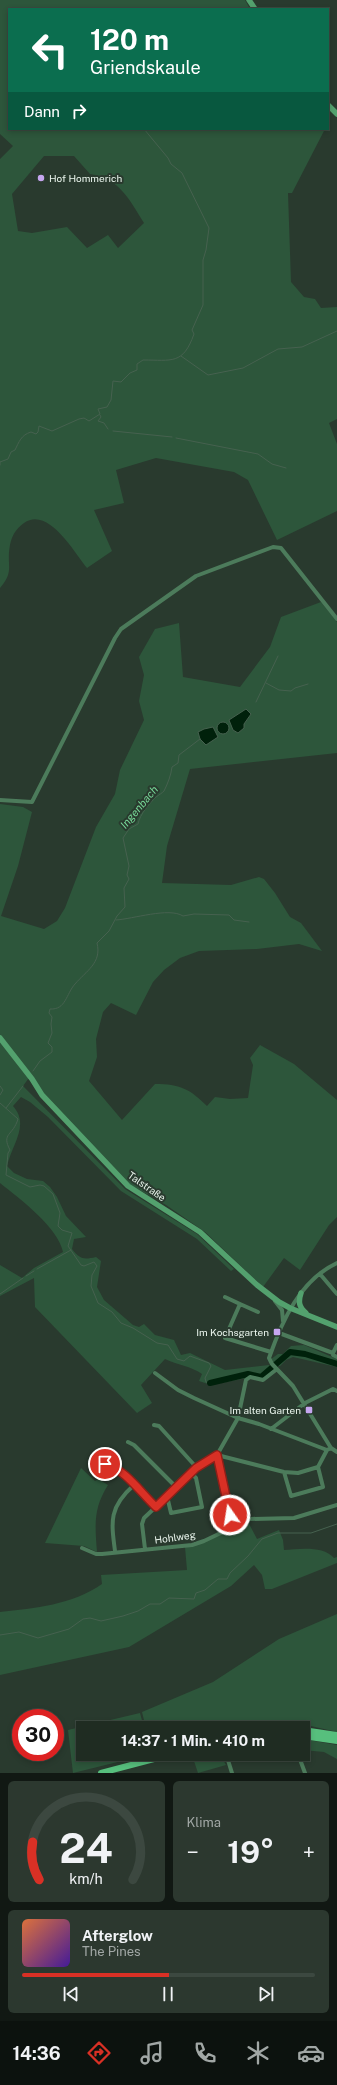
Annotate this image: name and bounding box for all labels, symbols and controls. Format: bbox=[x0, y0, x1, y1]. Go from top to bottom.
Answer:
text: 120 m bbox=[90, 23, 169, 56]
icon: left bbox=[24, 24, 76, 76]
text: Griendskaule bbox=[90, 57, 201, 78]
icon: right bbox=[68, 100, 90, 122]
text: Dann bbox=[24, 103, 60, 120]
place label: Hof Hommerich bbox=[49, 172, 122, 184]
marker: Hof Hommerich bbox=[36, 173, 46, 183]
water label: Ingenbach bbox=[118, 783, 160, 831]
street label: Talstraße bbox=[126, 1169, 168, 1204]
place label: Im Kochsgarten bbox=[196, 1326, 269, 1338]
marker: Im Kochsgarten bbox=[272, 1327, 282, 1337]
place label: Im alten Garten bbox=[229, 1404, 301, 1416]
marker: Im alten Garten bbox=[304, 1405, 314, 1415]
pin bbox=[88, 1447, 122, 1481]
icon: arrive bbox=[94, 1453, 116, 1475]
position arrow bbox=[209, 1494, 251, 1536]
street label: Hohlweg bbox=[154, 1528, 196, 1546]
speed limit sign: 30 bbox=[12, 1709, 64, 1761]
text: 14:37 · 1 Min. · 410 m bbox=[121, 1732, 265, 1749]
text: Klima bbox=[187, 1815, 221, 1830]
text: 24 bbox=[59, 1822, 113, 1871]
text: 19° bbox=[227, 1834, 274, 1870]
text: − bbox=[187, 1839, 199, 1865]
text: + bbox=[303, 1839, 315, 1865]
text: km/h bbox=[69, 1869, 103, 1886]
text: Afterglow bbox=[82, 1927, 153, 1944]
text: The Pines bbox=[82, 1944, 141, 1959]
icon: previous bbox=[60, 1983, 82, 2005]
icon: pause bbox=[157, 1983, 179, 2005]
icon: next bbox=[255, 1983, 277, 2005]
icon: directions bbox=[85, 2039, 113, 2067]
icon: music bbox=[138, 2039, 166, 2067]
icon: phone bbox=[191, 2039, 219, 2067]
icon: climate bbox=[244, 2039, 272, 2067]
icon: car bbox=[297, 2039, 325, 2067]
text: 14:36 bbox=[12, 2043, 61, 2064]

